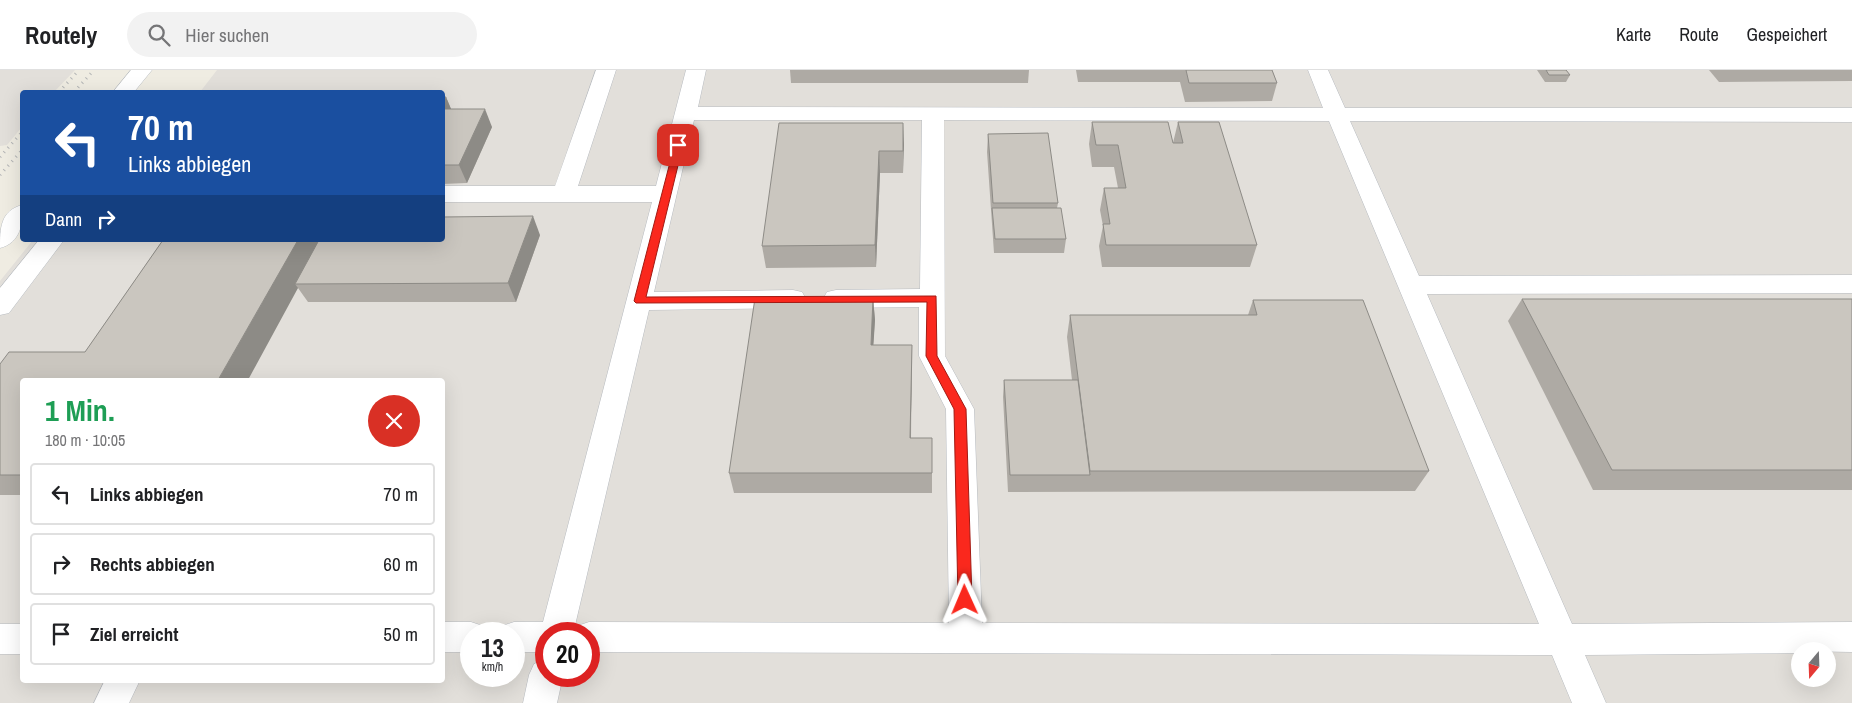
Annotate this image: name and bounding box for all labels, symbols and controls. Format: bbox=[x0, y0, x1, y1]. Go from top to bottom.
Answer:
search box bbox=[127, 12, 477, 57]
text: Routely bbox=[25, 19, 97, 51]
icon: search bbox=[145, 21, 173, 49]
text: Hier suchen bbox=[185, 22, 269, 48]
text: Karte bbox=[1616, 22, 1651, 47]
text: Route bbox=[1679, 22, 1719, 47]
text: Gespeichert bbox=[1747, 22, 1827, 47]
text: 70 m bbox=[128, 104, 193, 151]
icon: left bbox=[45, 110, 110, 175]
pin bbox=[657, 124, 699, 166]
icon: arrive bbox=[664, 131, 692, 159]
text: Links abbiegen bbox=[128, 149, 251, 179]
icon: right bbox=[92, 205, 120, 233]
text: Dann bbox=[45, 206, 82, 232]
text: 1 Min. bbox=[45, 390, 115, 430]
button: close bbox=[368, 395, 420, 447]
text: 180 m · 10:05 bbox=[45, 429, 125, 451]
icon: left bbox=[47, 480, 75, 508]
text: Links abbiegen bbox=[90, 481, 203, 507]
text: 70 m bbox=[383, 481, 418, 507]
icon: right bbox=[47, 550, 75, 578]
text: Rechts abbiegen bbox=[90, 551, 215, 577]
text: 60 m bbox=[383, 551, 418, 577]
position arrow bbox=[938, 573, 990, 625]
icon: arrive bbox=[47, 620, 75, 648]
text: Ziel erreicht bbox=[90, 621, 178, 647]
text: 50 m bbox=[383, 621, 418, 647]
speed limit sign: 20 bbox=[535, 622, 600, 687]
text: 13 bbox=[481, 631, 504, 665]
north arrow bbox=[1791, 642, 1836, 688]
map controls bbox=[1791, 642, 1836, 687]
text: km/h bbox=[482, 659, 503, 675]

